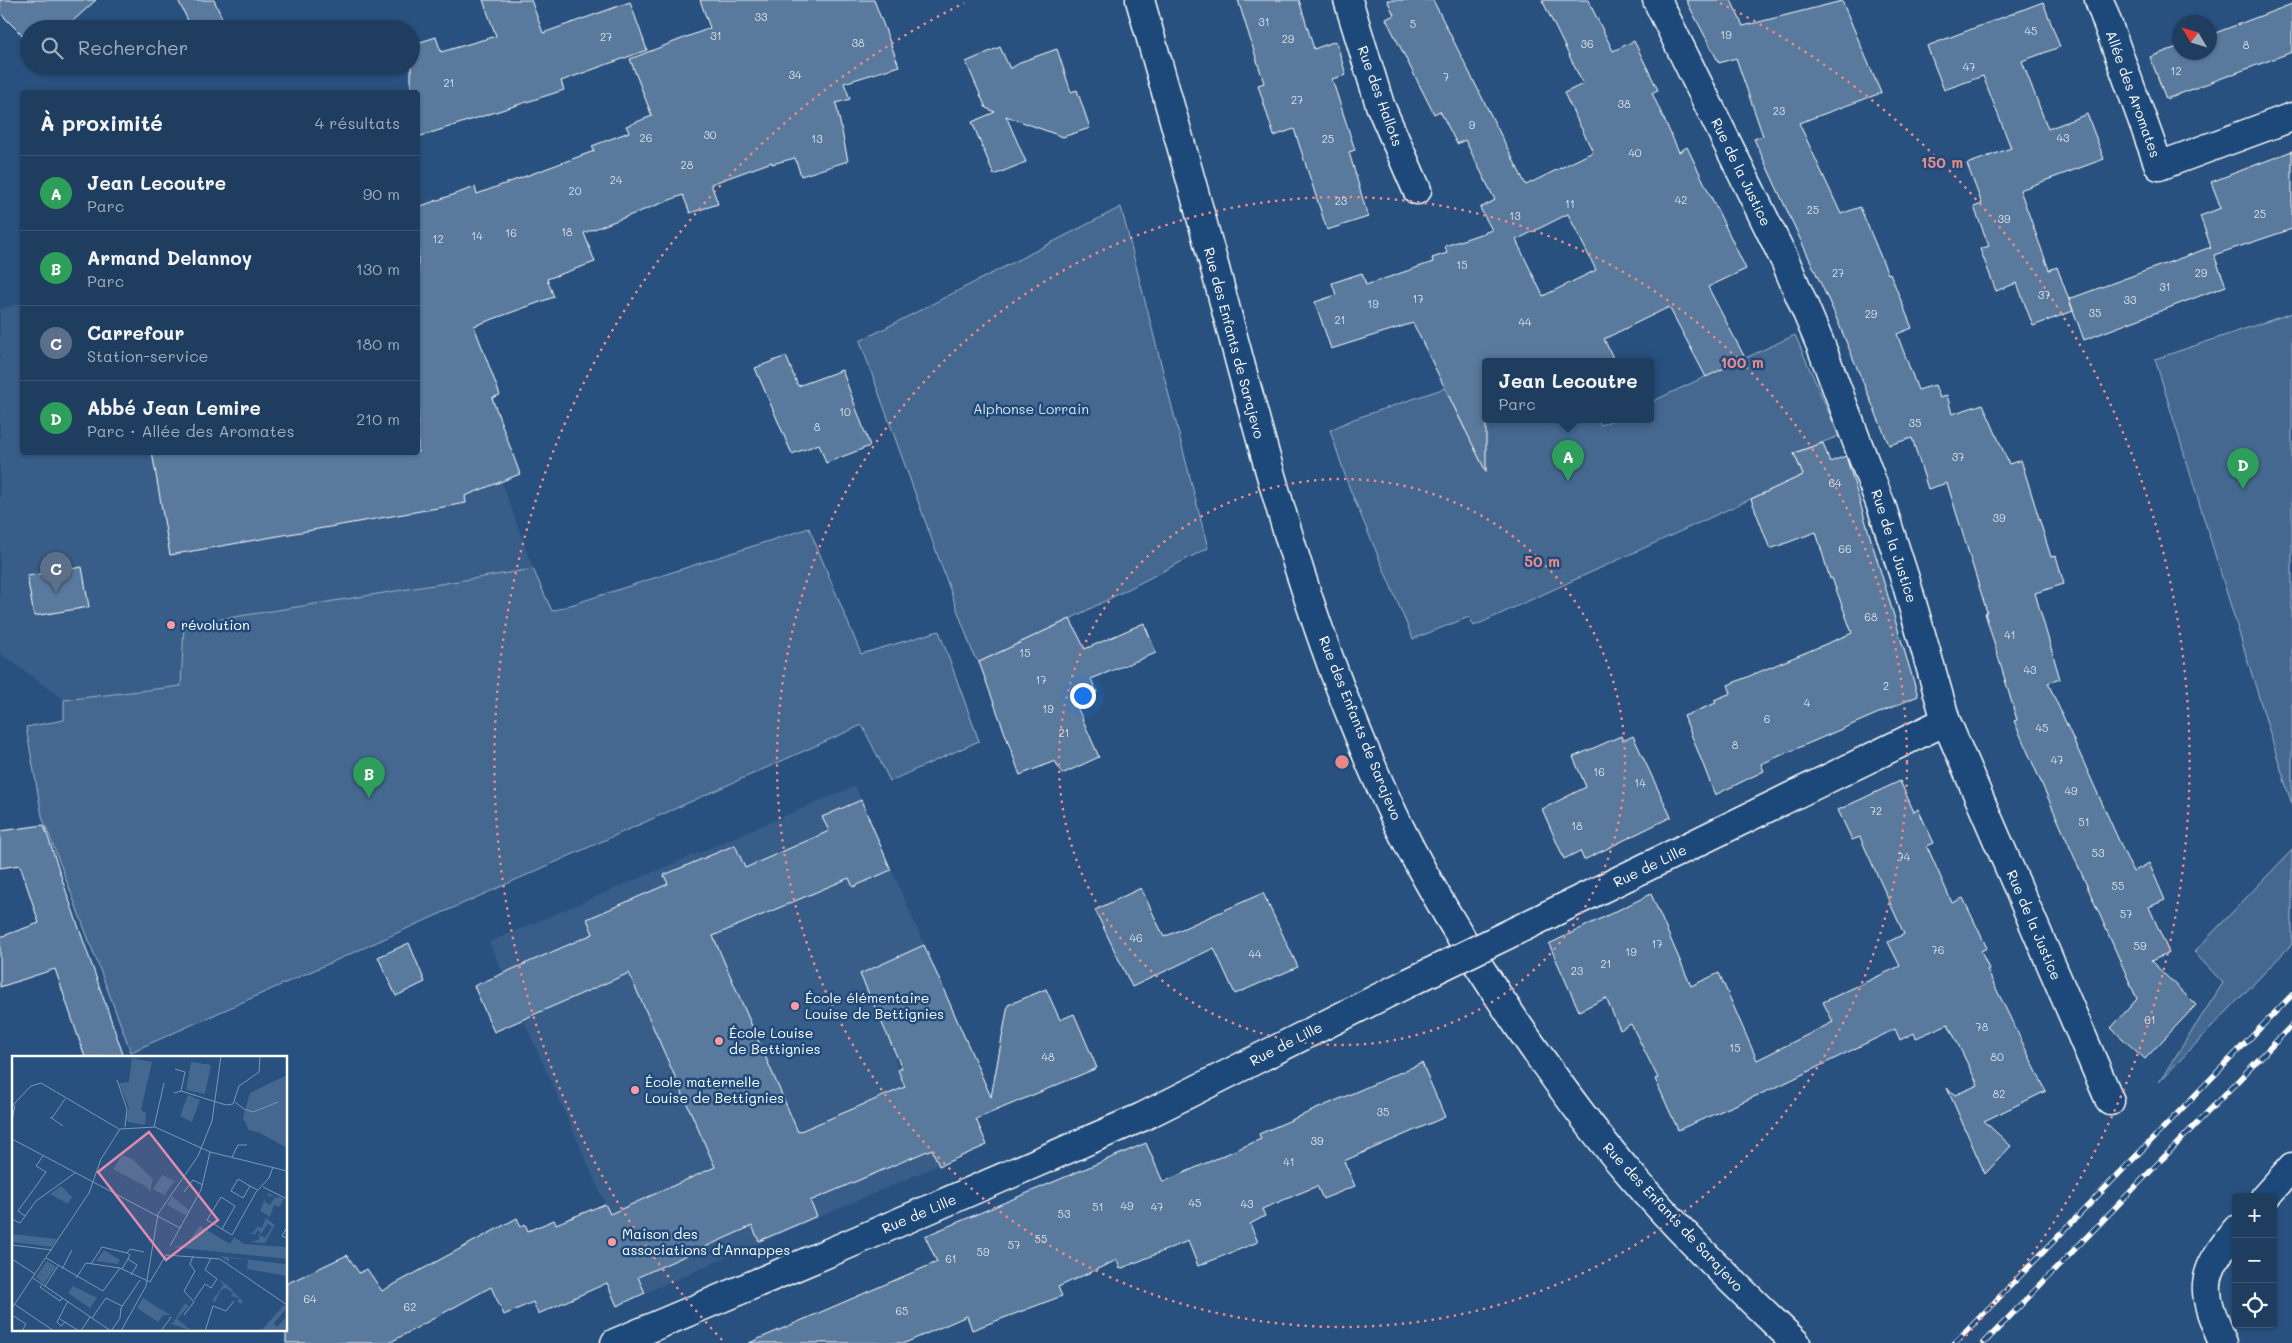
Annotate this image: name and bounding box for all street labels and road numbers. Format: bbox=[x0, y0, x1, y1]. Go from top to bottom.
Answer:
street label: Allée des Aromates bbox=[2102, 28, 2165, 160]
street label: Rue des Hallots bbox=[1353, 43, 1407, 149]
street label: Rue de la Justice bbox=[1707, 115, 1776, 229]
street label: Rue des Enfants de Sarajevo bbox=[1200, 245, 1269, 441]
street label: Rue de la Justice bbox=[1867, 487, 1922, 605]
street label: Rue des Enfants de Sarajevo bbox=[1315, 633, 1406, 823]
street label: Rue de Lille bbox=[1610, 840, 1690, 891]
street label: Rue de la Justice bbox=[2003, 867, 2066, 983]
street label: Rue de Lille bbox=[1246, 1017, 1325, 1070]
street label: Rue des Enfants de Sarajevo bbox=[1599, 1138, 1748, 1295]
street label: Rue de Lille bbox=[879, 1189, 959, 1238]

